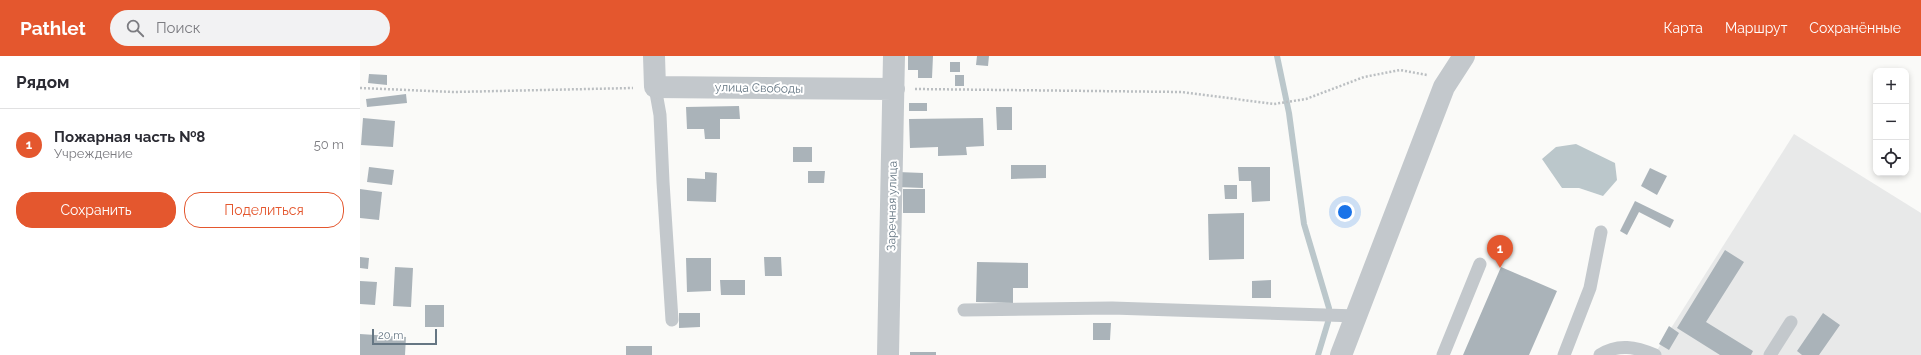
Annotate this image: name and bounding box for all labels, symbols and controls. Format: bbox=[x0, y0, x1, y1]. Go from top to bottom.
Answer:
search box bbox=[110, 10, 390, 46]
text: Pathlet bbox=[20, 17, 86, 39]
icon: search bbox=[124, 17, 146, 39]
text: Поиск bbox=[156, 19, 200, 37]
text: Карта bbox=[1664, 20, 1703, 36]
text: Маршрут bbox=[1725, 20, 1787, 36]
text: Сохранённые bbox=[1809, 20, 1901, 36]
map controls bbox=[1873, 68, 1909, 176]
button: + bbox=[1873, 68, 1909, 104]
text: Рядом bbox=[16, 72, 69, 92]
street label: улица Свободы bbox=[715, 80, 803, 96]
button: − bbox=[1873, 104, 1909, 140]
text: Пожарная часть №8 bbox=[54, 128, 205, 146]
text: 1 bbox=[26, 137, 32, 152]
text: 50 m bbox=[314, 137, 344, 152]
button: locate bbox=[1873, 140, 1909, 176]
text: Учреждение bbox=[54, 146, 133, 161]
street label: Заречная улица bbox=[884, 161, 900, 251]
button: Сохранить bbox=[16, 192, 176, 228]
button: Поделиться bbox=[184, 192, 344, 228]
your location bbox=[1335, 202, 1355, 222]
pin: 1 bbox=[1487, 235, 1513, 268]
scale bar bbox=[372, 327, 437, 346]
text: 20 m bbox=[378, 329, 403, 342]

